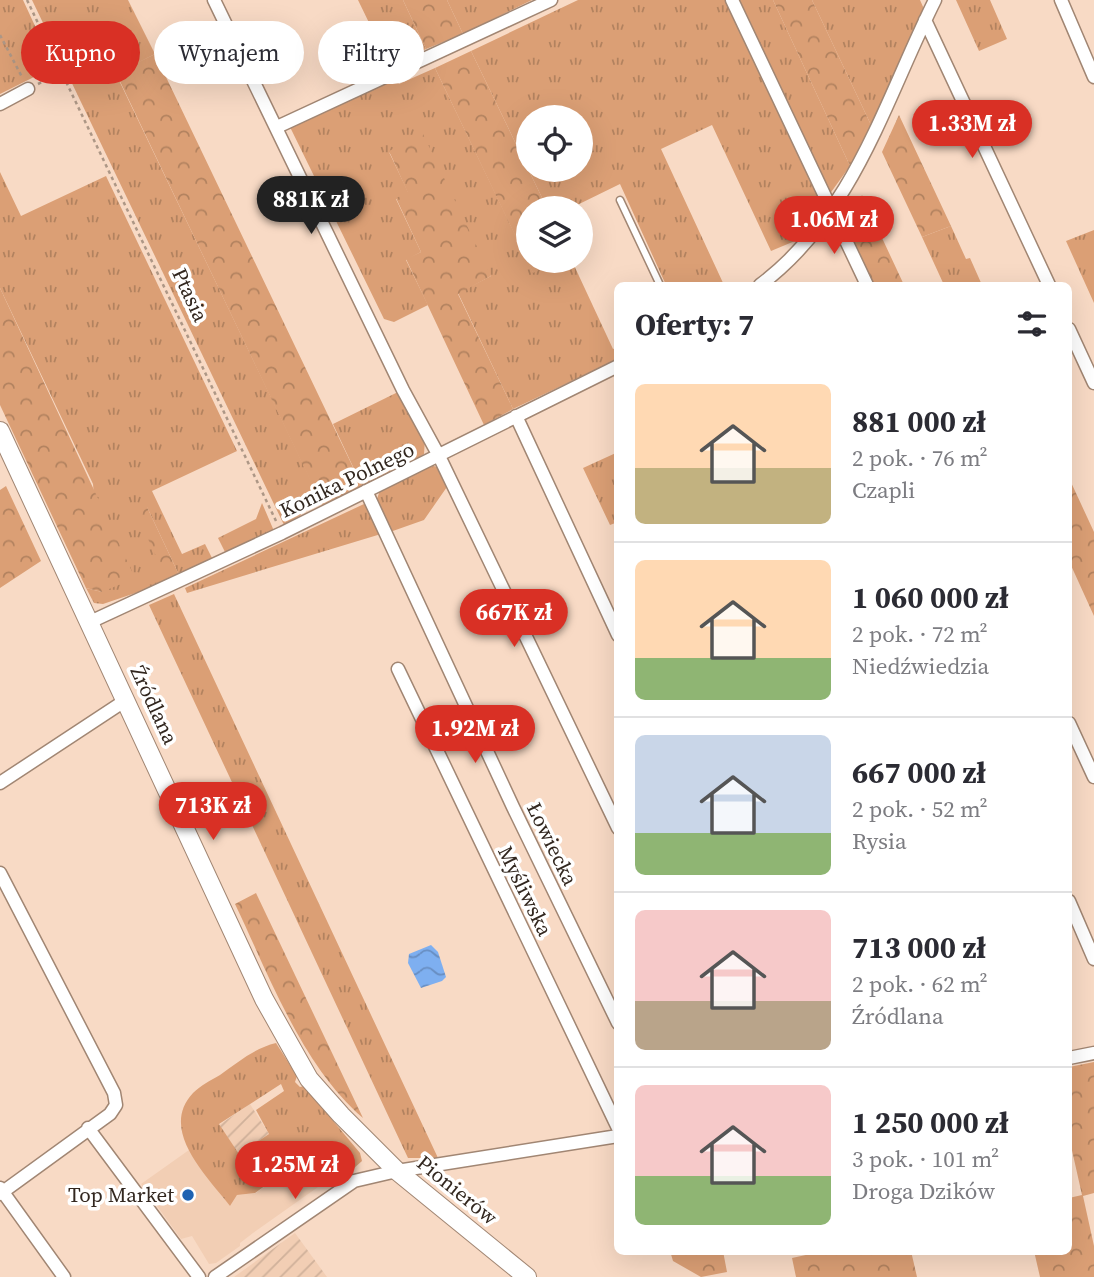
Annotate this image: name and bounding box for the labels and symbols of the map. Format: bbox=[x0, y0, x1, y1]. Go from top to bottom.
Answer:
pin: 1.33M zł bbox=[900, 100, 1044, 160]
pin: 881K zł bbox=[246, 176, 376, 236]
pin: 1.06M zł bbox=[762, 196, 906, 256]
street label: Ptasia bbox=[165, 263, 216, 327]
street label: Konika Polnego bbox=[275, 434, 419, 525]
pin: 667K zł bbox=[449, 590, 579, 649]
street label: Źródlana bbox=[124, 661, 185, 749]
pin: 1.92M zł bbox=[403, 706, 547, 765]
pin: 713K zł bbox=[148, 782, 278, 842]
street label: Łowiecka bbox=[520, 797, 585, 891]
street label: Myśliwska bbox=[491, 841, 560, 941]
pin: 1.25M zł bbox=[223, 1142, 367, 1201]
street label: Pionierów bbox=[411, 1148, 504, 1231]
place label: Top Market bbox=[68, 1180, 174, 1209]
marker: Top Market bbox=[180, 1187, 196, 1203]

